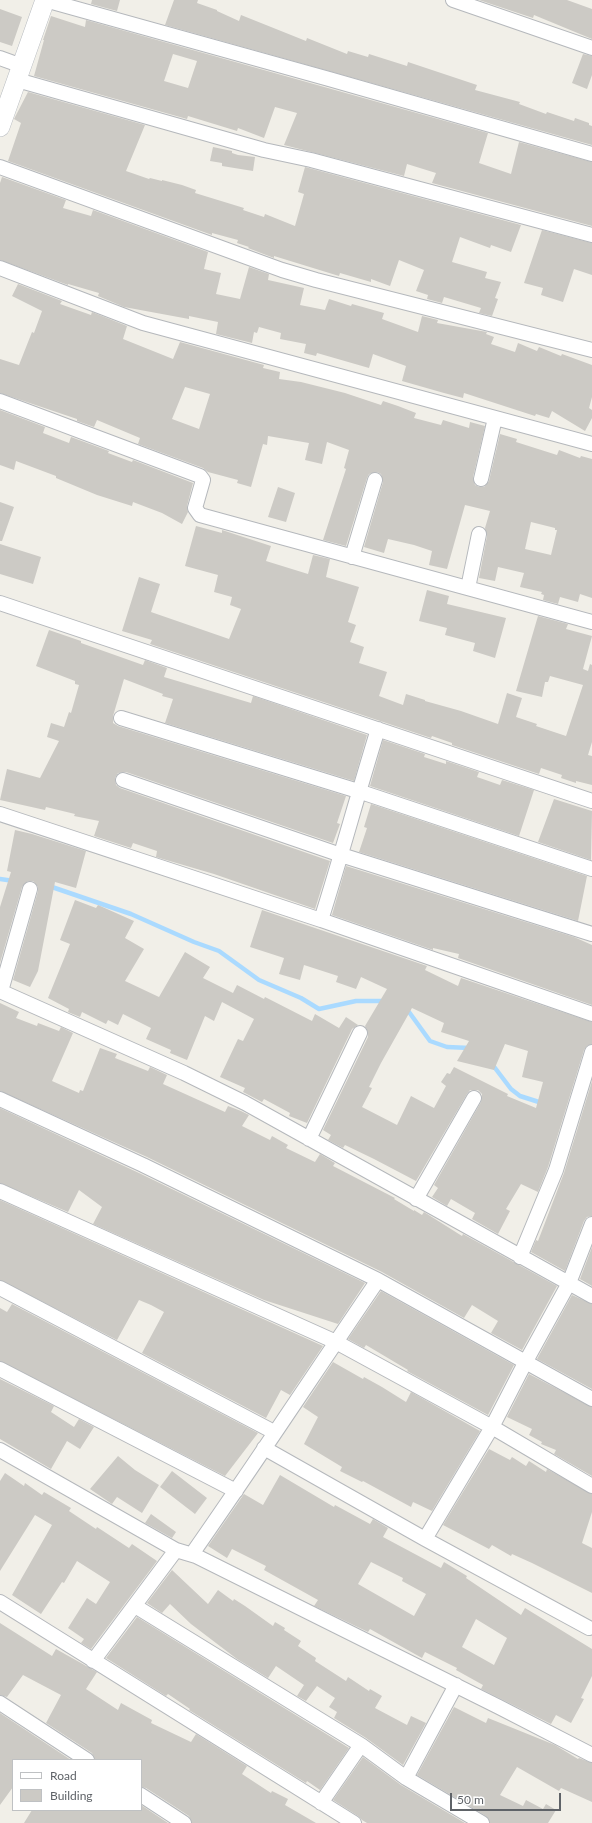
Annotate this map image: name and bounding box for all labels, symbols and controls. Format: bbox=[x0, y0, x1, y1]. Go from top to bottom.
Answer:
legend bbox=[12, 1759, 142, 1811]
text: Road bbox=[50, 1768, 77, 1783]
scale bar bbox=[452, 1785, 563, 1811]
text: Building bbox=[50, 1788, 93, 1803]
text: 50 m bbox=[457, 1792, 484, 1807]

